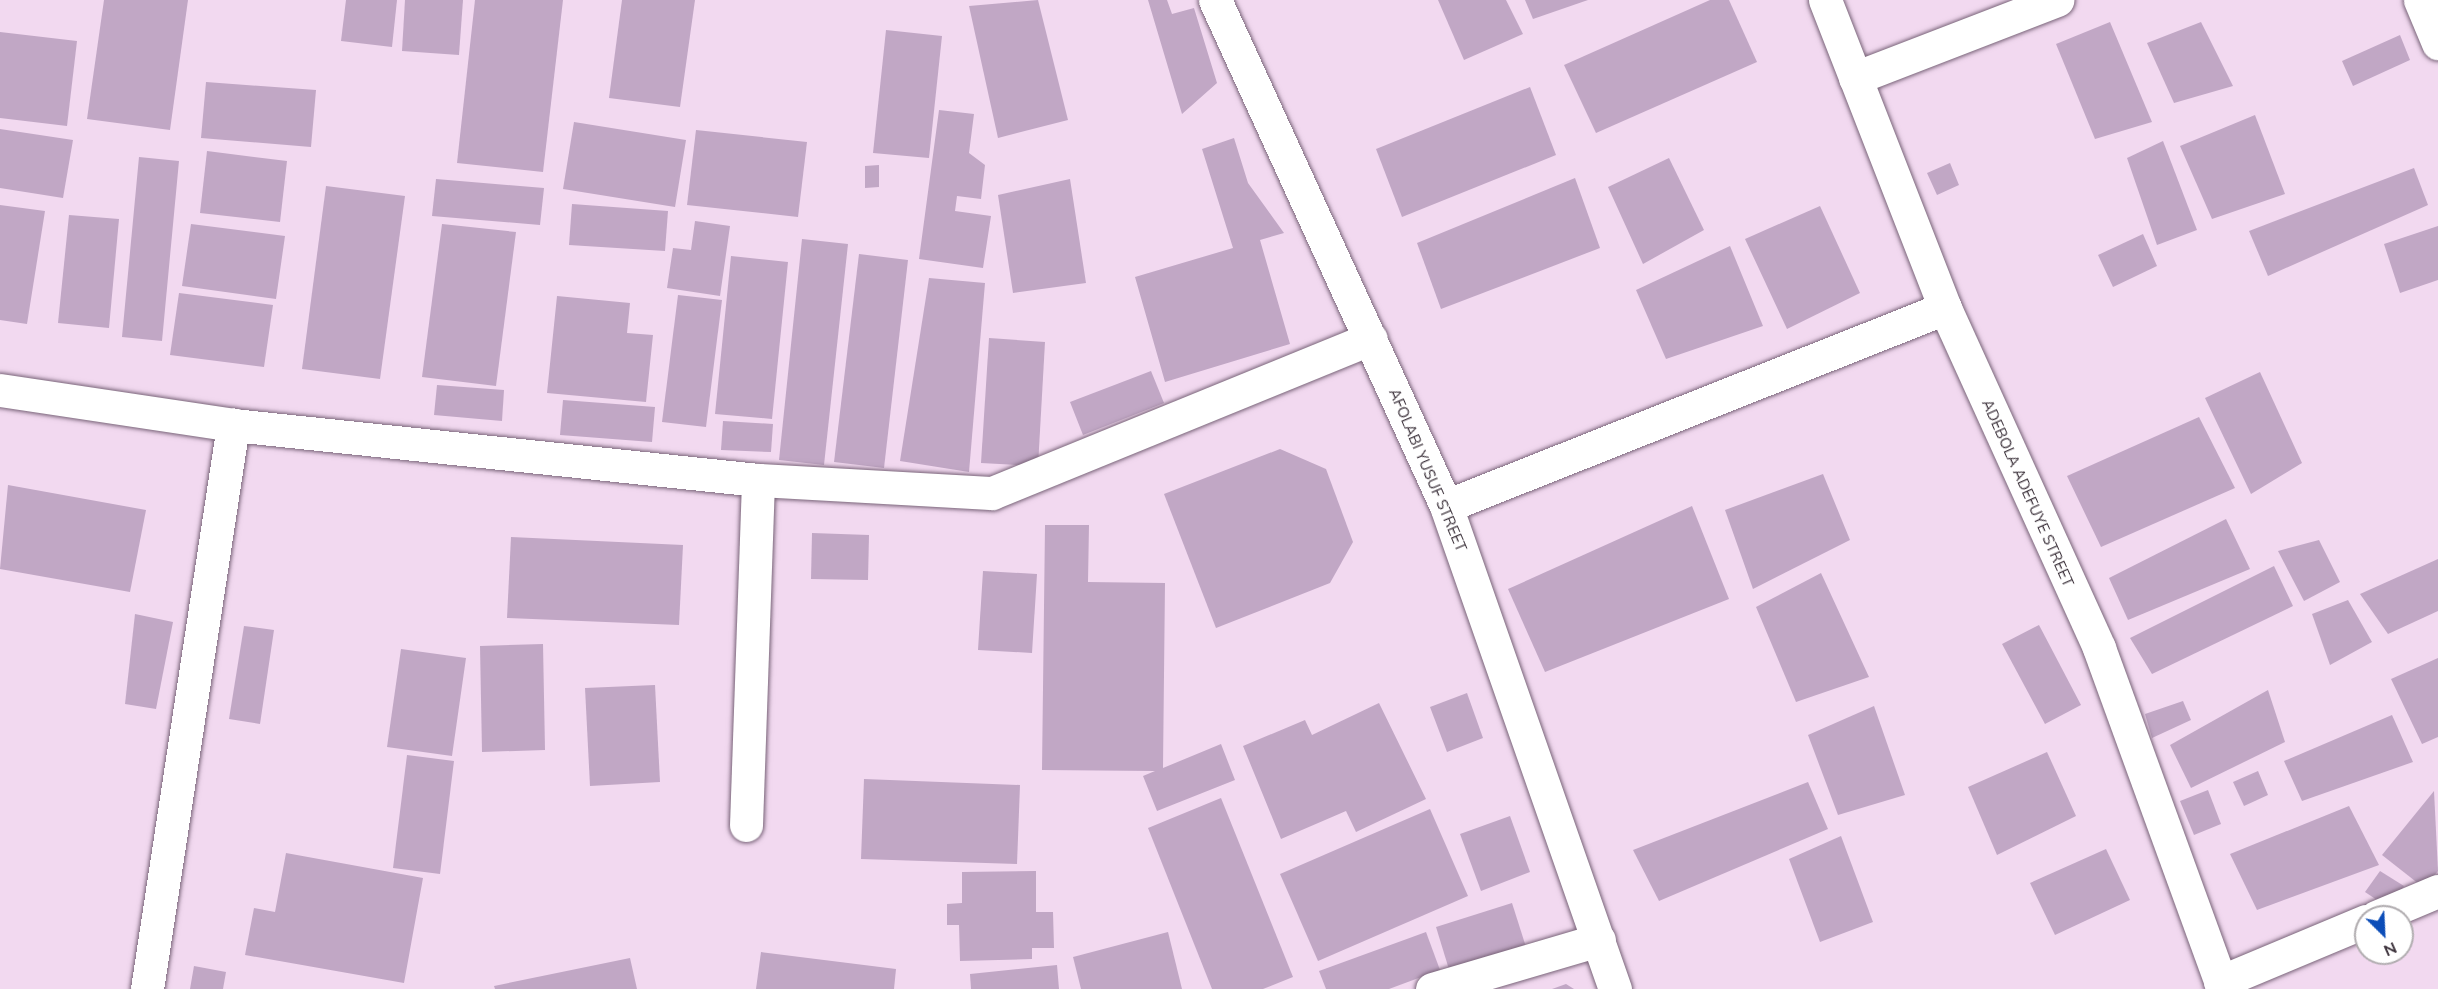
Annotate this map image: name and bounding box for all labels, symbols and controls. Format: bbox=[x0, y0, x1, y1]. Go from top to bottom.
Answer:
street label: AFOLABI YUSUF STREET bbox=[1385, 386, 1471, 554]
street label: ADEBOLA ADEFUYE STREET bbox=[1978, 397, 2078, 589]
north arrow bbox=[2354, 905, 2414, 965]
text: N bbox=[2381, 938, 2400, 961]

